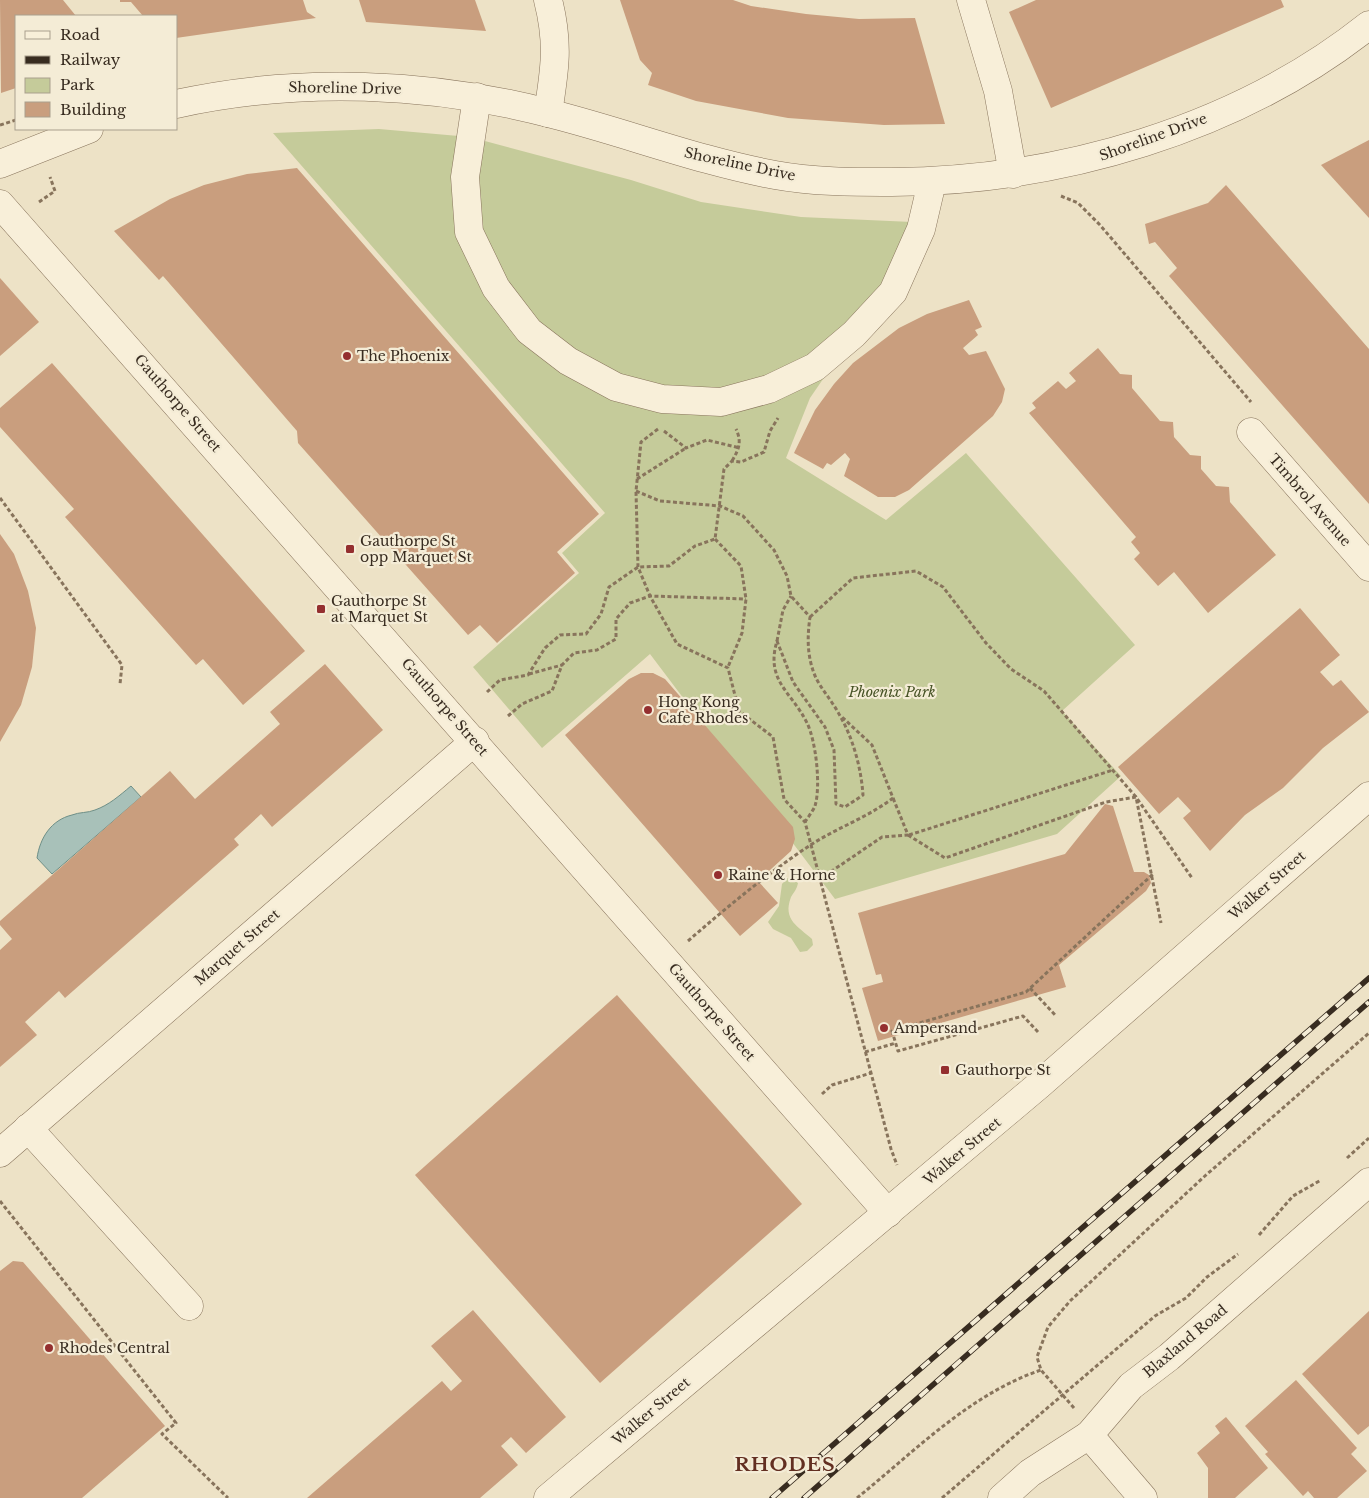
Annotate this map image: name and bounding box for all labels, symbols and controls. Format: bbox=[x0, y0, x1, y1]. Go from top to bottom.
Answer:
legend bbox=[15, 15, 178, 130]
text: Road bbox=[60, 25, 100, 44]
text: Railway bbox=[60, 50, 121, 69]
text: Park bbox=[60, 75, 96, 94]
street label: Shoreline Drive bbox=[288, 78, 402, 98]
text: Building bbox=[60, 100, 127, 119]
street label: Shoreline Drive bbox=[1097, 109, 1209, 165]
street label: Shoreline Drive bbox=[683, 143, 797, 185]
place label: The Phoenix bbox=[357, 347, 450, 365]
street label: Gauthorpe Street bbox=[131, 350, 226, 456]
marker: The Phoenix bbox=[341, 350, 353, 362]
street label: Timbrol Avenue bbox=[1265, 450, 1355, 550]
place label: Gauthorpe St opp Marquet St bbox=[360, 532, 473, 566]
marker: Gauthorpe St opp Marquet St bbox=[344, 543, 356, 555]
place label: Gauthorpe St at Marquet St bbox=[331, 592, 428, 626]
marker: Gauthorpe St at Marquet St bbox=[315, 603, 327, 615]
street label: Gauthorpe Street bbox=[398, 654, 493, 760]
park label: Phoenix Park bbox=[848, 683, 935, 701]
place label: Hong Kong Cafe Rhodes bbox=[658, 693, 748, 727]
marker: Hong Kong Cafe Rhodes bbox=[642, 704, 654, 716]
street label: Walker Street bbox=[1224, 846, 1310, 924]
place label: Raine & Horne bbox=[728, 866, 836, 884]
marker: Raine & Horne bbox=[712, 869, 724, 881]
street label: Marquet Street bbox=[191, 904, 284, 989]
street label: Gauthorpe Street bbox=[665, 959, 760, 1065]
place label: Ampersand bbox=[893, 1019, 978, 1037]
marker: Ampersand bbox=[878, 1022, 890, 1034]
place label: Gauthorpe St bbox=[955, 1061, 1052, 1079]
marker: Gauthorpe St bbox=[939, 1064, 951, 1076]
street label: Walker Street bbox=[919, 1113, 1005, 1189]
street label: Blaxland Road bbox=[1139, 1300, 1231, 1381]
place label: Rhodes Central bbox=[59, 1339, 170, 1357]
marker: Rhodes Central bbox=[43, 1342, 55, 1354]
street label: Walker Street bbox=[608, 1373, 694, 1449]
district label: RHODES bbox=[734, 1453, 836, 1476]

